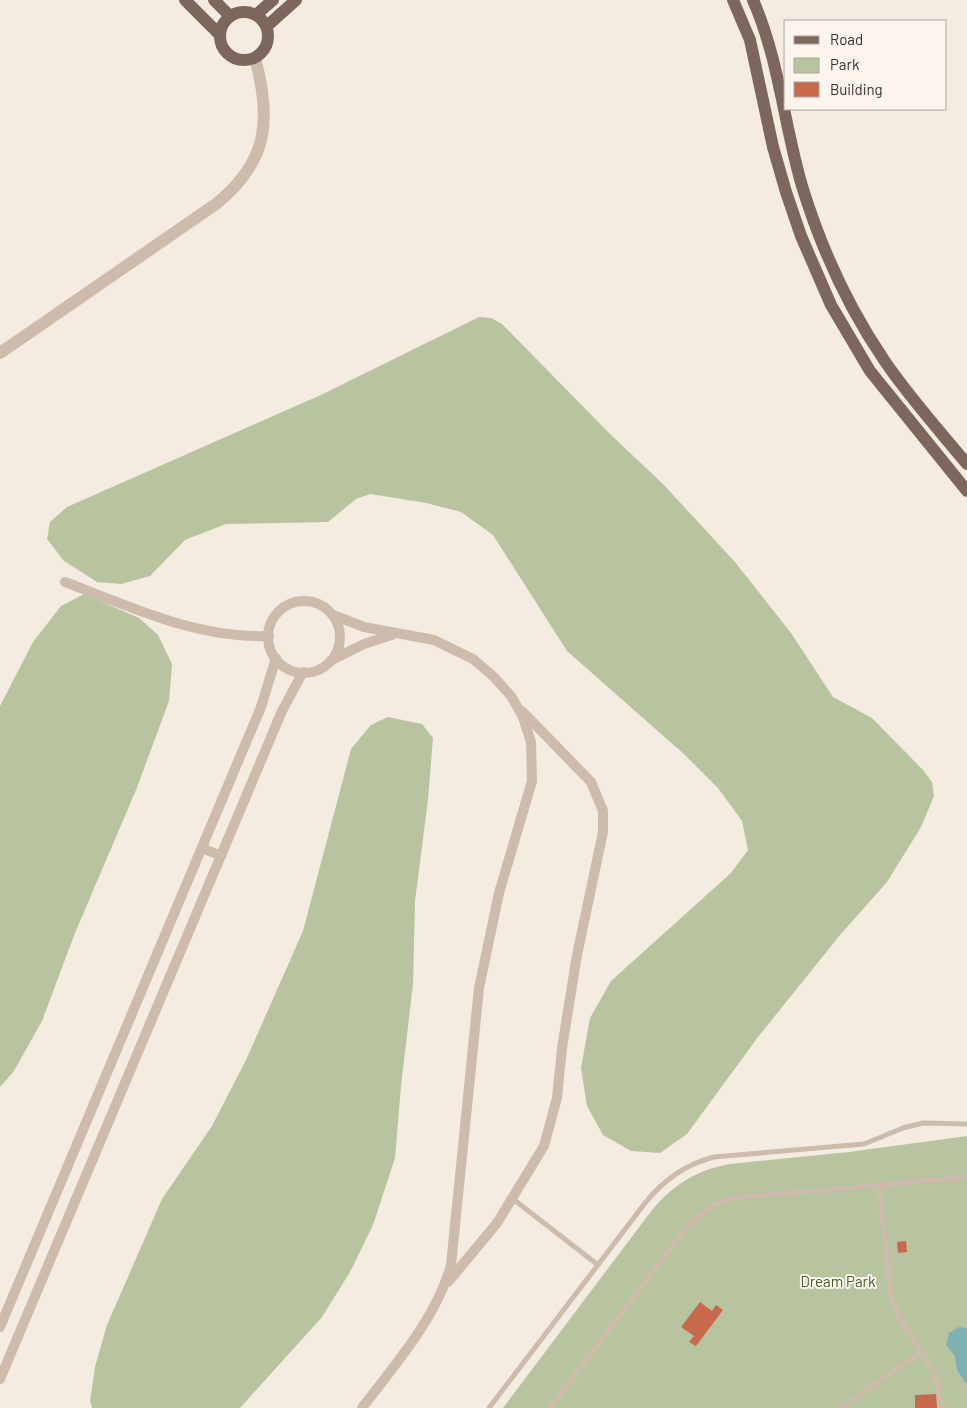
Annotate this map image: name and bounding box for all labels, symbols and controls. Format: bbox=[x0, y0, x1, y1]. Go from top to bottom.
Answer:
legend bbox=[784, 20, 947, 110]
text: Road bbox=[830, 30, 863, 48]
text: Park bbox=[830, 55, 860, 73]
text: Building bbox=[830, 80, 883, 98]
park label: Dream Park bbox=[800, 1272, 876, 1290]

